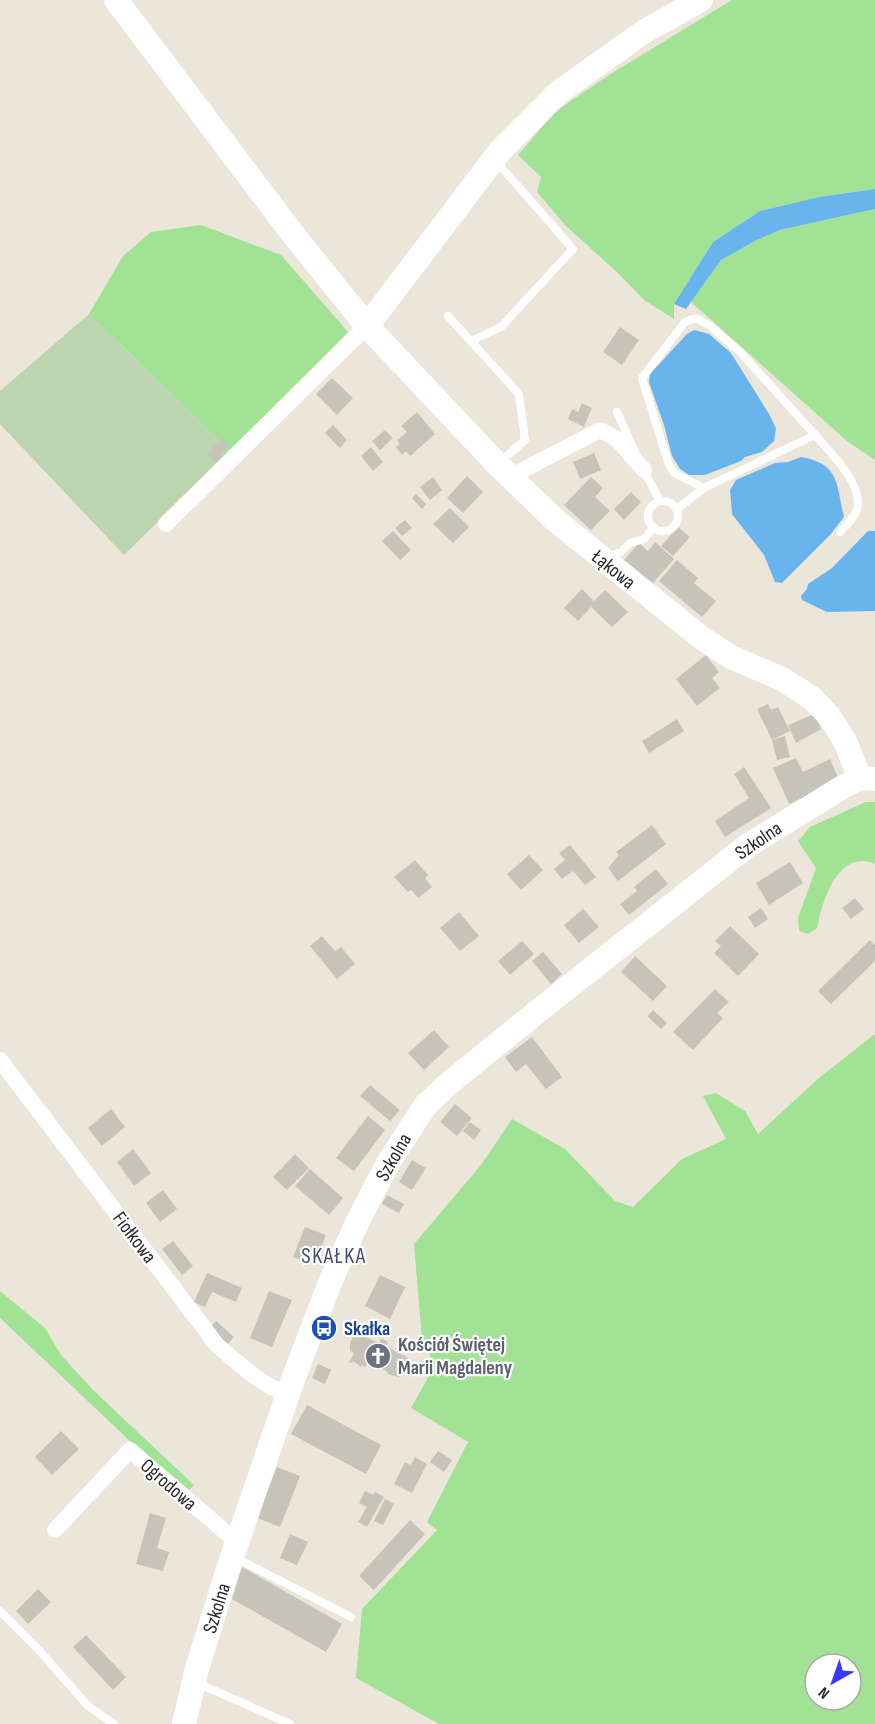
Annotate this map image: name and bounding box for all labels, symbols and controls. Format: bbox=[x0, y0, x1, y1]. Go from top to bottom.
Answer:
street label: Łąkowa bbox=[586, 544, 640, 595]
street label: Szkolna bbox=[731, 817, 787, 865]
street label: Szkolna bbox=[371, 1129, 417, 1186]
street label: Fiołkowa bbox=[107, 1207, 161, 1268]
district label: SKAŁKA bbox=[301, 1243, 367, 1270]
bus stop icon: Skałka bbox=[309, 1313, 339, 1343]
place label: Skałka bbox=[344, 1317, 390, 1341]
place label: Kościół Świętej Marii Magdaleny bbox=[398, 1333, 513, 1380]
church icon: Kościół Świętej Marii Magdaleny bbox=[363, 1341, 393, 1371]
street label: Ogrodowa bbox=[135, 1454, 201, 1516]
street label: Szkolna bbox=[198, 1580, 236, 1636]
north arrow bbox=[803, 1652, 863, 1712]
text: N bbox=[815, 1682, 834, 1702]

